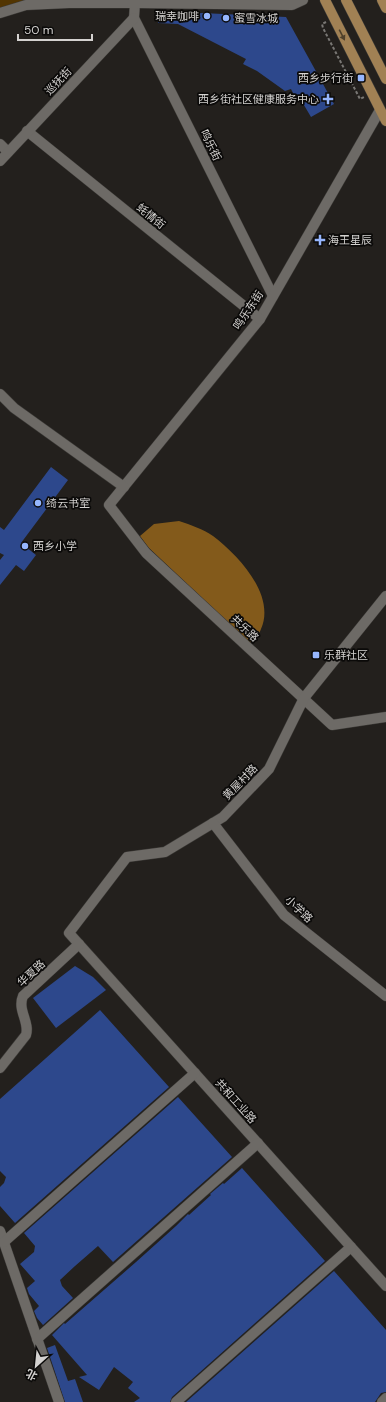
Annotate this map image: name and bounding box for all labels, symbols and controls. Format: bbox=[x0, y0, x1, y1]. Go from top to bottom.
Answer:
place label: 瑞幸咖啡 bbox=[155, 9, 199, 23]
marker: 瑞幸咖啡 bbox=[202, 11, 212, 21]
place label: 蜜雪冰城 bbox=[234, 11, 278, 25]
marker: 蜜雪冰城 bbox=[221, 13, 231, 23]
scale bar bbox=[18, 16, 92, 42]
text: 50 m bbox=[24, 22, 53, 38]
one-way arrow bbox=[339, 29, 345, 41]
street label: 巡抚街 bbox=[42, 64, 74, 98]
place label: 西乡步行街 bbox=[298, 71, 353, 85]
marker: 西乡步行街 bbox=[356, 73, 366, 83]
place label: 西乡街社区健康服务中心 bbox=[198, 92, 319, 106]
marker: 西乡街社区健康服务中心 bbox=[322, 93, 334, 105]
street label: 鸣乐街 bbox=[197, 127, 225, 163]
street label: 蚝情街 bbox=[134, 200, 168, 232]
place label: 海王星辰 bbox=[328, 233, 372, 247]
marker: 海王星辰 bbox=[315, 235, 325, 245]
street label: 鸣乐东街 bbox=[230, 288, 266, 332]
place label: 绮云书室 bbox=[46, 496, 90, 510]
marker: 绮云书室 bbox=[33, 498, 43, 508]
place label: 西乡小学 bbox=[33, 539, 77, 553]
marker: 西乡小学 bbox=[20, 541, 30, 551]
street label: 共乐路 bbox=[228, 612, 262, 644]
place label: 乐群社区 bbox=[324, 648, 368, 662]
marker: 乐群社区 bbox=[311, 650, 321, 660]
street label: 黄屋村路 bbox=[220, 761, 260, 803]
street label: 小学路 bbox=[282, 893, 316, 925]
street label: 华夏路 bbox=[14, 957, 48, 989]
street label: 共和工业路 bbox=[212, 1076, 260, 1126]
north arrow bbox=[16, 1346, 56, 1386]
text: 北 bbox=[23, 1366, 40, 1384]

